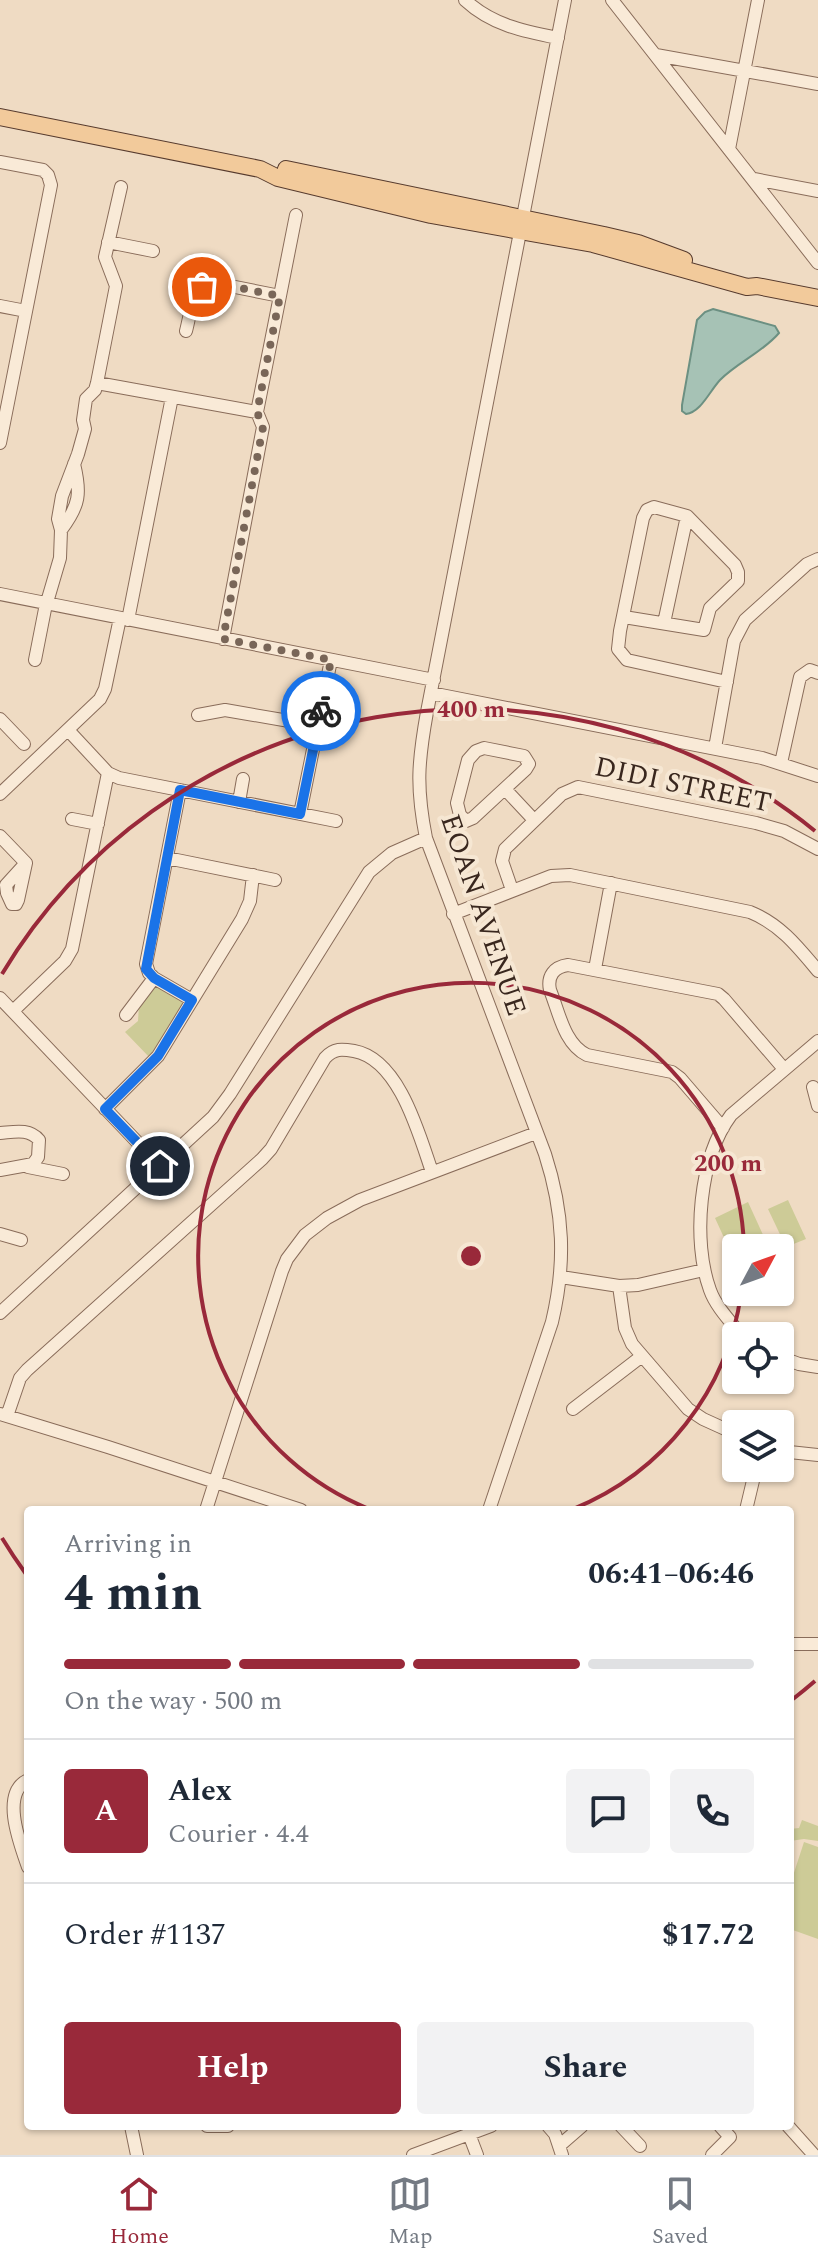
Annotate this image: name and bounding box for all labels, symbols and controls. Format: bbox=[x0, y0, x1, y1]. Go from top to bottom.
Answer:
pin bbox=[168, 253, 236, 321]
icon: bag bbox=[180, 265, 224, 309]
courier bbox=[281, 671, 361, 751]
icon: bike bbox=[299, 689, 343, 733]
text: 400 m bbox=[437, 692, 505, 728]
street label: DIDI STREET bbox=[591, 745, 775, 825]
street label: EOAN AVENUE bbox=[428, 808, 538, 1022]
pin bbox=[126, 1132, 194, 1200]
icon: home bbox=[138, 1144, 182, 1188]
text: 200 m bbox=[694, 1146, 762, 1182]
north arrow bbox=[722, 1234, 794, 1306]
map controls bbox=[722, 1234, 794, 1482]
centre of rings bbox=[457, 1242, 485, 1270]
button: locate bbox=[722, 1322, 794, 1394]
button: layers bbox=[722, 1410, 794, 1482]
text: Arriving in bbox=[64, 1524, 192, 1564]
text: 06:41–06:46 bbox=[588, 1551, 754, 1597]
text: 4 min bbox=[64, 1554, 202, 1633]
text: On the way · 500 m bbox=[64, 1681, 282, 1721]
text: Alex bbox=[168, 1768, 232, 1814]
button: chat bbox=[566, 1769, 650, 1853]
button: phone bbox=[670, 1769, 754, 1853]
text: A bbox=[94, 1788, 118, 1834]
text: Courier · 4.4 bbox=[168, 1814, 309, 1854]
text: Order #1137 bbox=[64, 1912, 226, 1958]
text: $17.72 bbox=[662, 1912, 754, 1958]
button: Help bbox=[64, 2022, 401, 2114]
button: Share bbox=[417, 2022, 754, 2114]
tab: Home bbox=[110, 2172, 169, 2253]
tab: Map bbox=[388, 2172, 433, 2253]
tab: Saved bbox=[652, 2172, 708, 2253]

